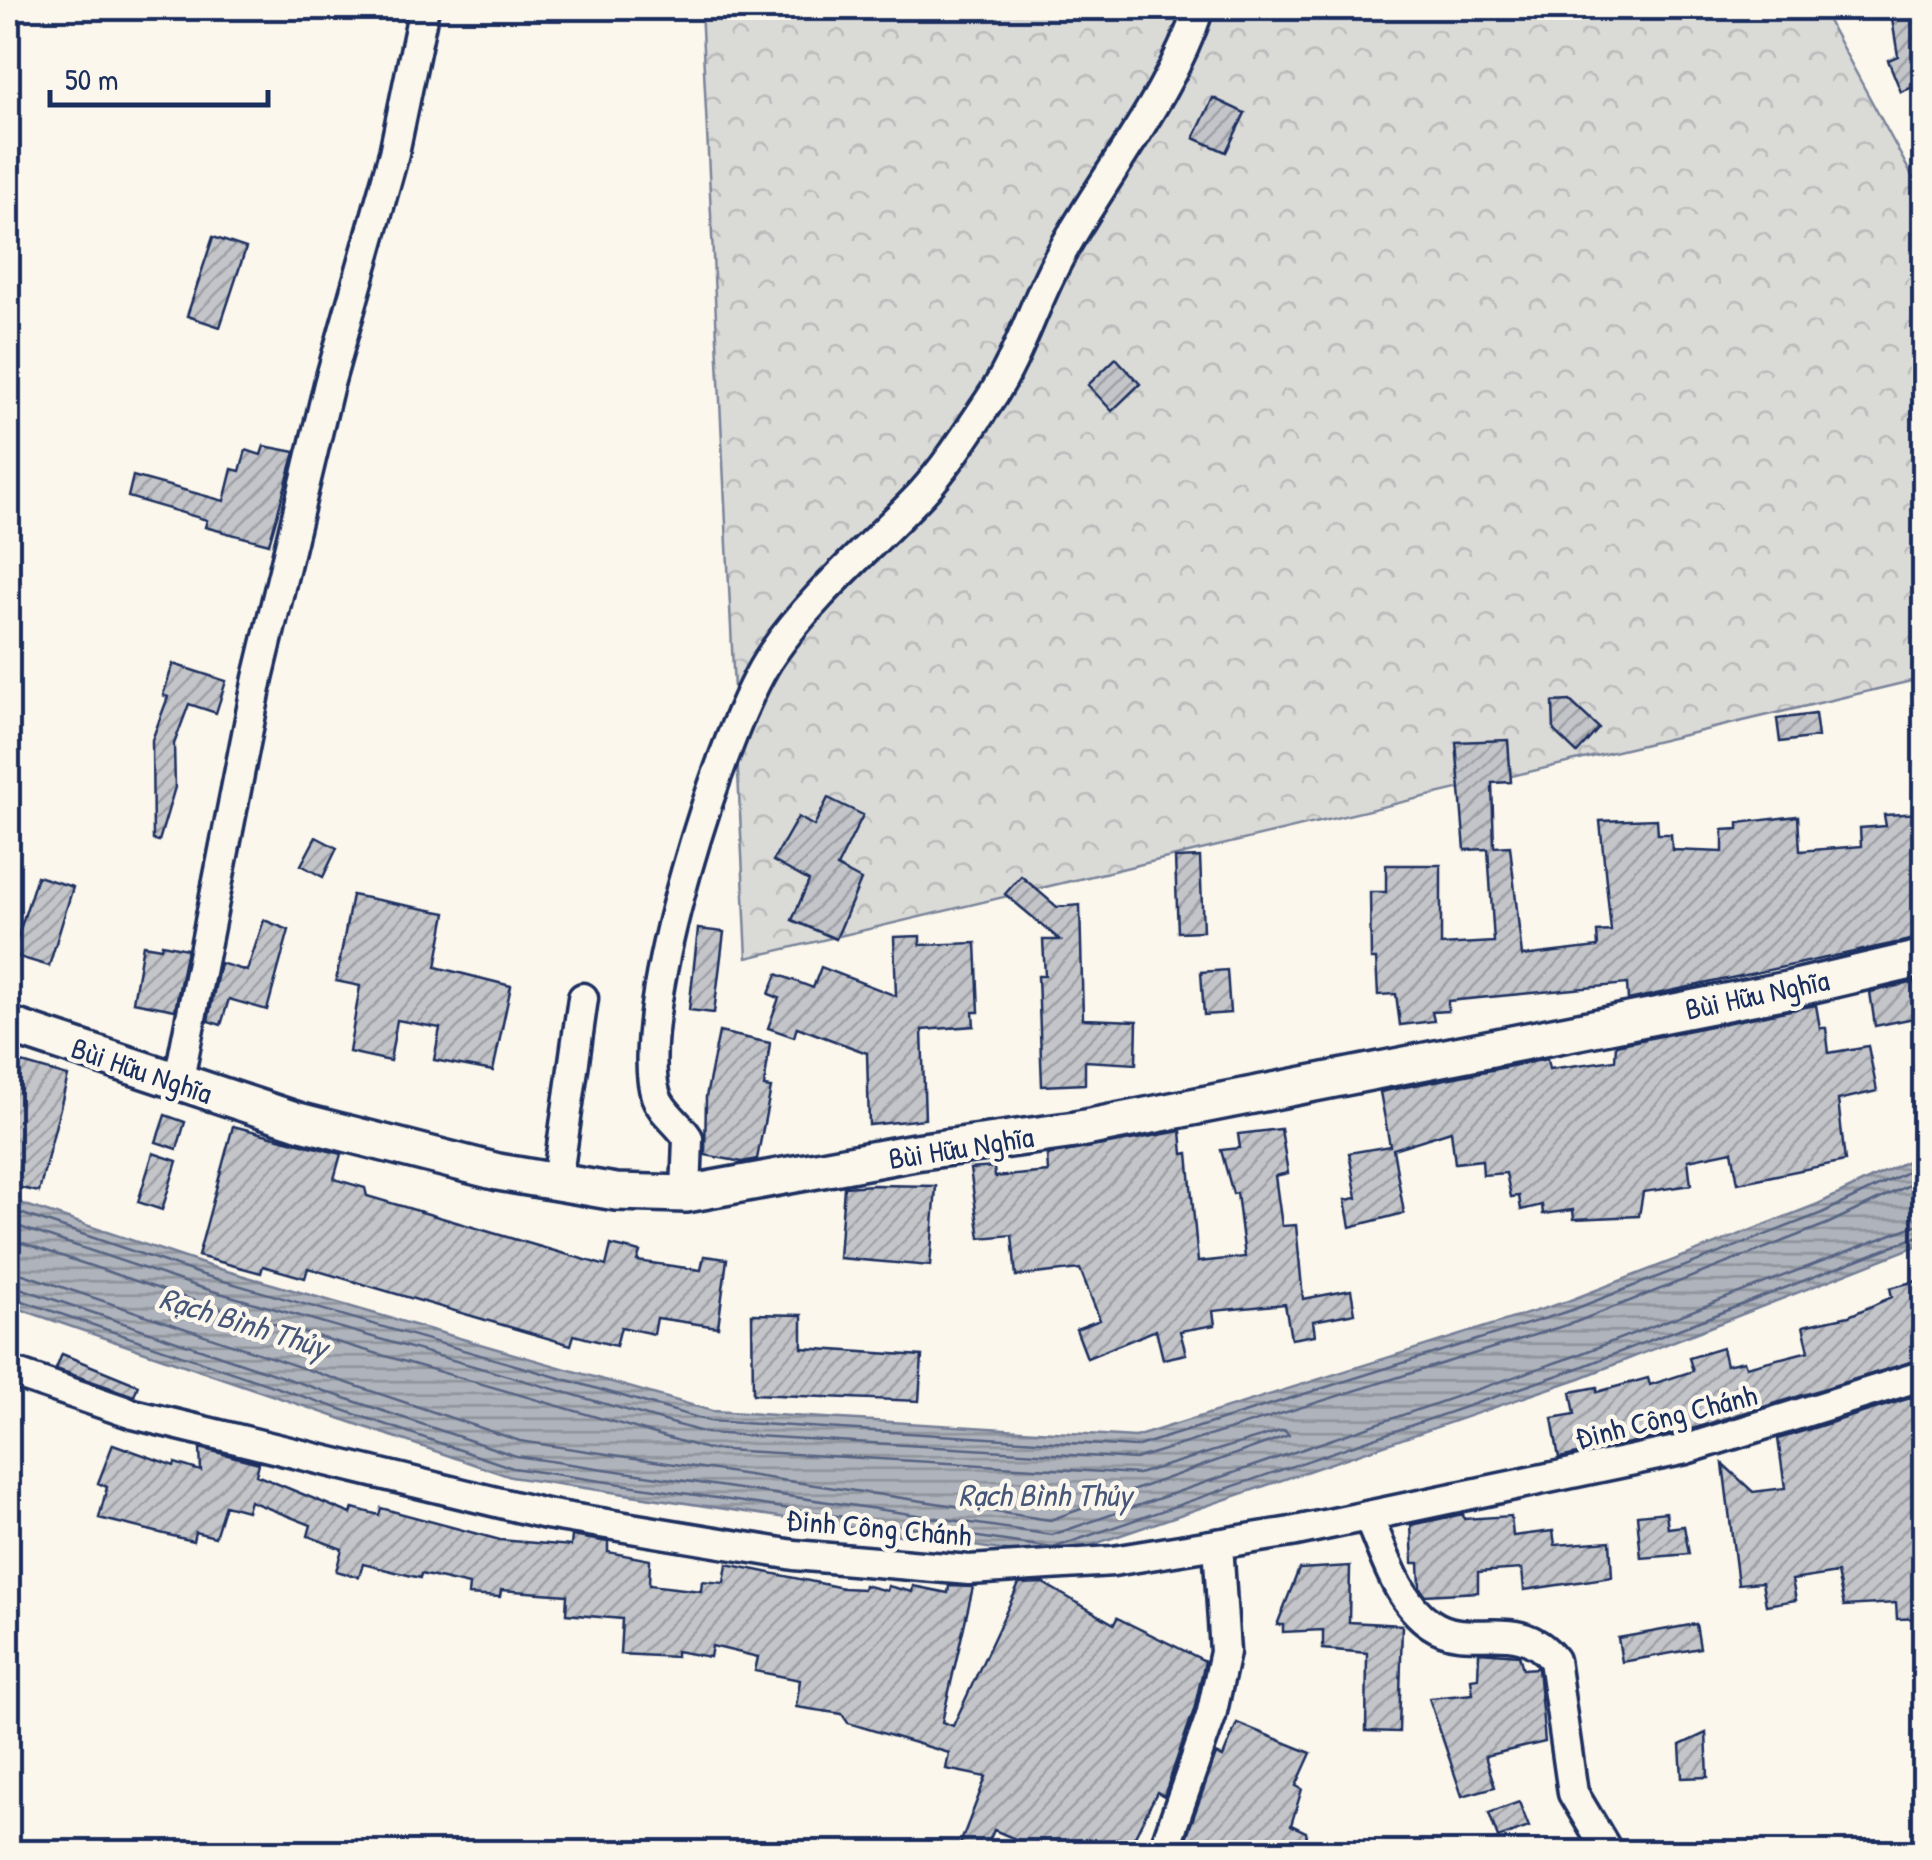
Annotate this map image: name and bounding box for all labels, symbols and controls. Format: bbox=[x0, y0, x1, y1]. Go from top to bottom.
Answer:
scale bar bbox=[50, 45, 268, 107]
text: 50 m bbox=[65, 59, 118, 99]
street label: Bùi Hữu Nghĩa bbox=[1681, 959, 1833, 1029]
street label: Bùi Hữu Nghĩa bbox=[66, 1027, 218, 1113]
street label: Bùi Hữu Nghĩa bbox=[886, 1116, 1037, 1178]
water label: Rạch Bình Thủy bbox=[155, 1276, 337, 1369]
street label: Đinh Công Chánh bbox=[1571, 1374, 1761, 1458]
water label: Rạch Bình Thủy bbox=[958, 1473, 1135, 1516]
street label: Đinh Công Chánh bbox=[785, 1499, 973, 1555]

